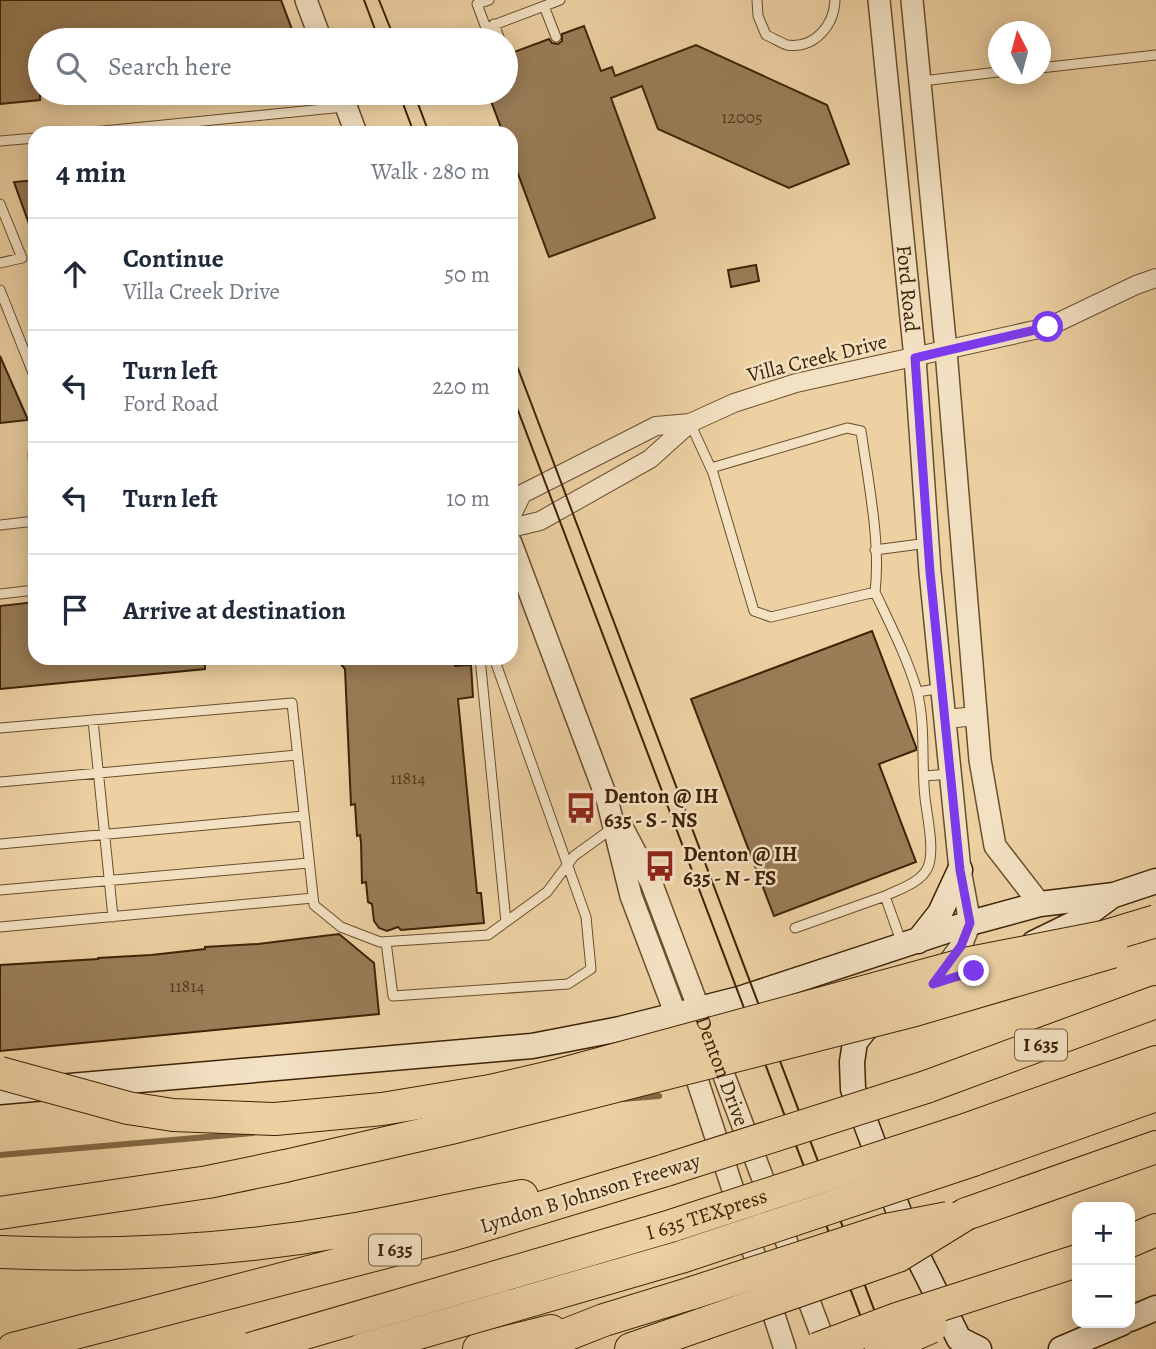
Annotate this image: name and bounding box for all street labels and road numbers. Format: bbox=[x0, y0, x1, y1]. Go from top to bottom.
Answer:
street label: Ford Road bbox=[890, 244, 926, 334]
street label: Villa Creek Drive bbox=[743, 327, 890, 389]
street label: Denton Drive bbox=[689, 1012, 756, 1130]
road number: I 635 bbox=[1015, 1030, 1067, 1060]
street label: Lyndon B Johnson Freeway bbox=[476, 1146, 704, 1240]
street label: I 635 TEXpress bbox=[643, 1182, 771, 1247]
road number: I 635 bbox=[369, 1234, 421, 1266]

